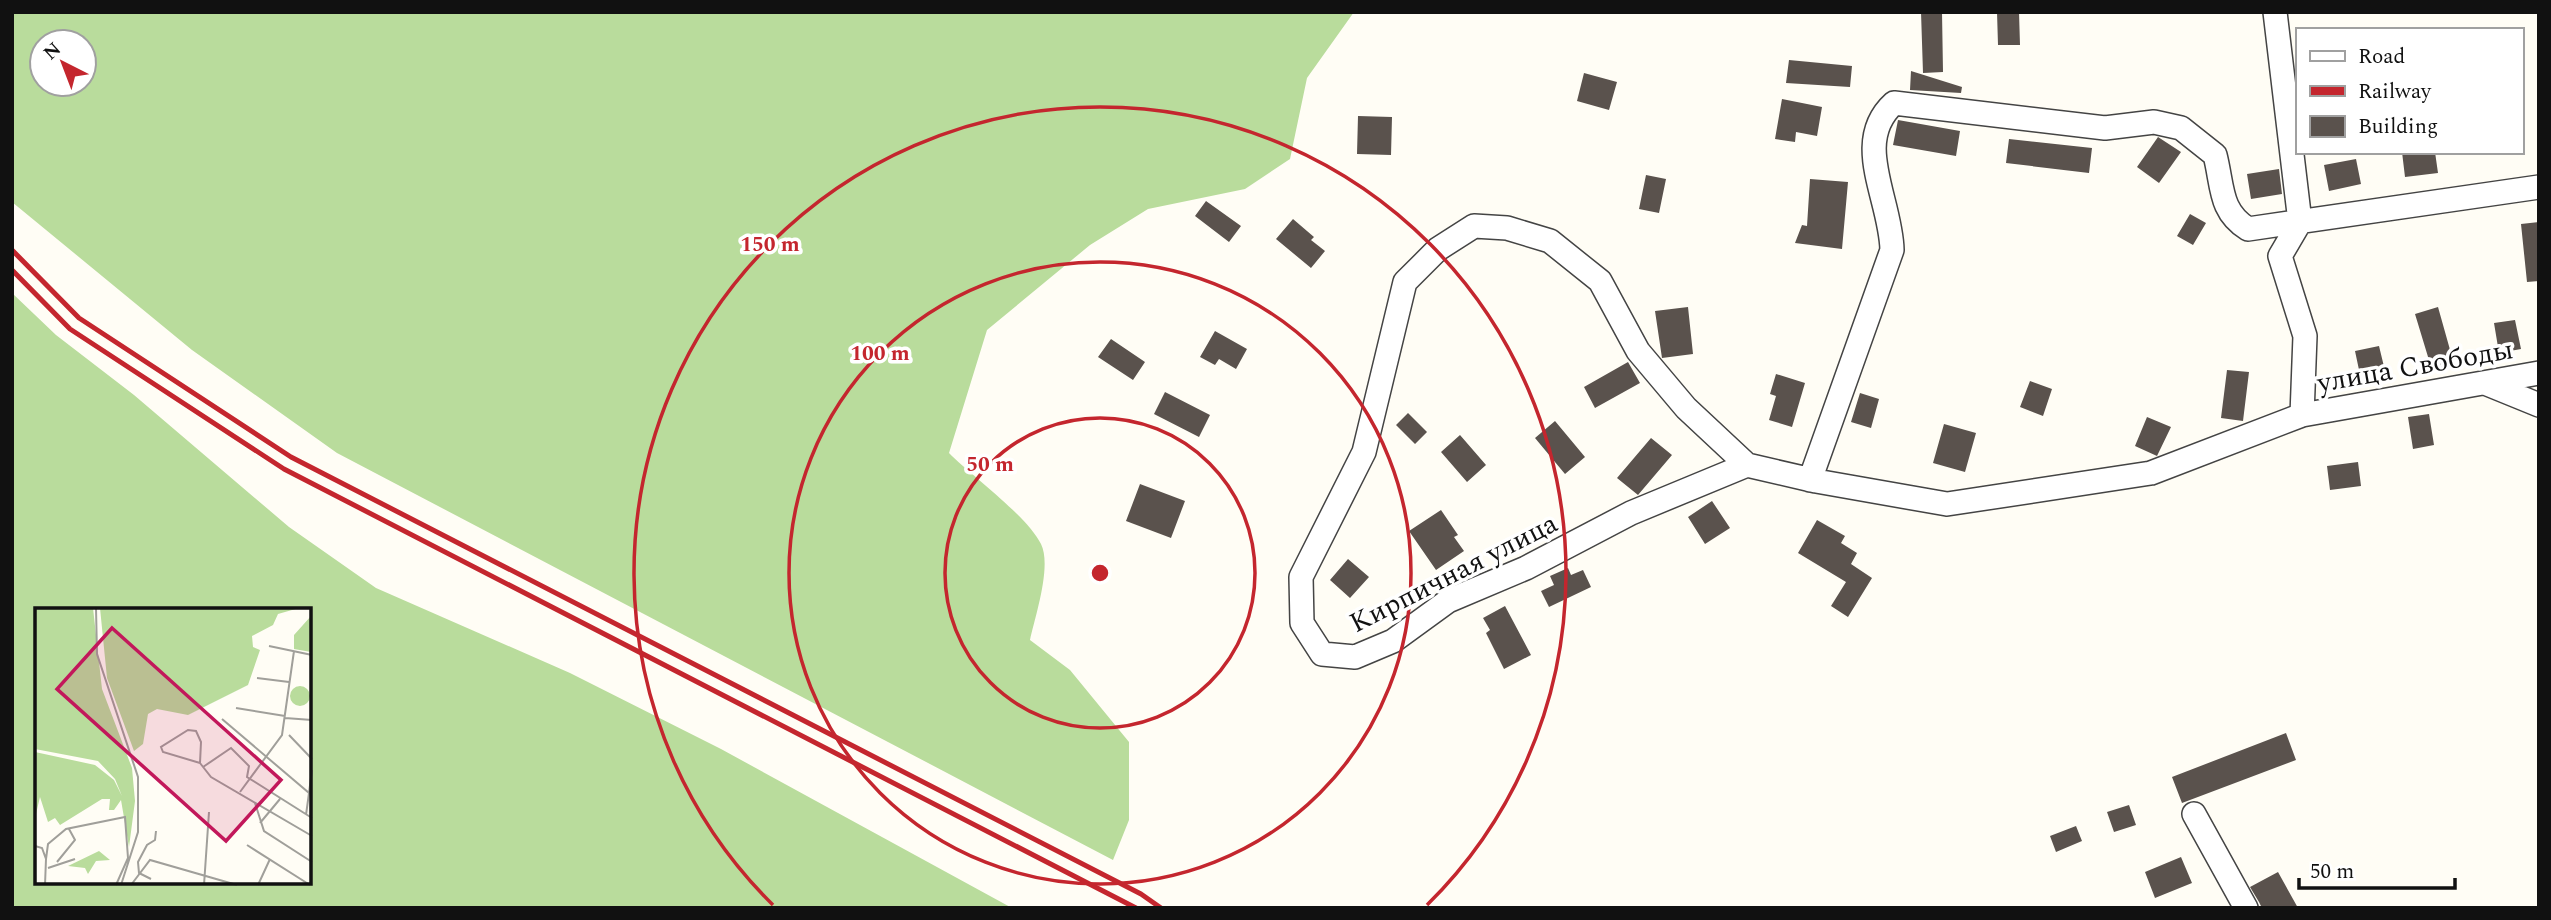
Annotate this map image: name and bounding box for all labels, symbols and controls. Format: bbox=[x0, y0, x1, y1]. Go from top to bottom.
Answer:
north arrow bbox=[28, 28, 98, 98]
legend bbox=[2296, 28, 2523, 154]
text: N bbox=[37, 36, 68, 67]
text: Road bbox=[2358, 41, 2405, 73]
text: Railway bbox=[2358, 76, 2432, 108]
text: Building bbox=[2358, 111, 2438, 143]
text: 150 m bbox=[740, 229, 800, 261]
street label: улица Свободы bbox=[2313, 328, 2517, 405]
text: 100 m bbox=[850, 338, 910, 370]
text: 50 m bbox=[966, 449, 1014, 481]
street label: Кирпичная улица bbox=[1342, 502, 1566, 644]
centre of rings bbox=[1088, 561, 1112, 585]
inset map bbox=[35, 608, 312, 885]
scale bar bbox=[2299, 846, 2455, 890]
text: 50 m bbox=[2310, 856, 2354, 888]

